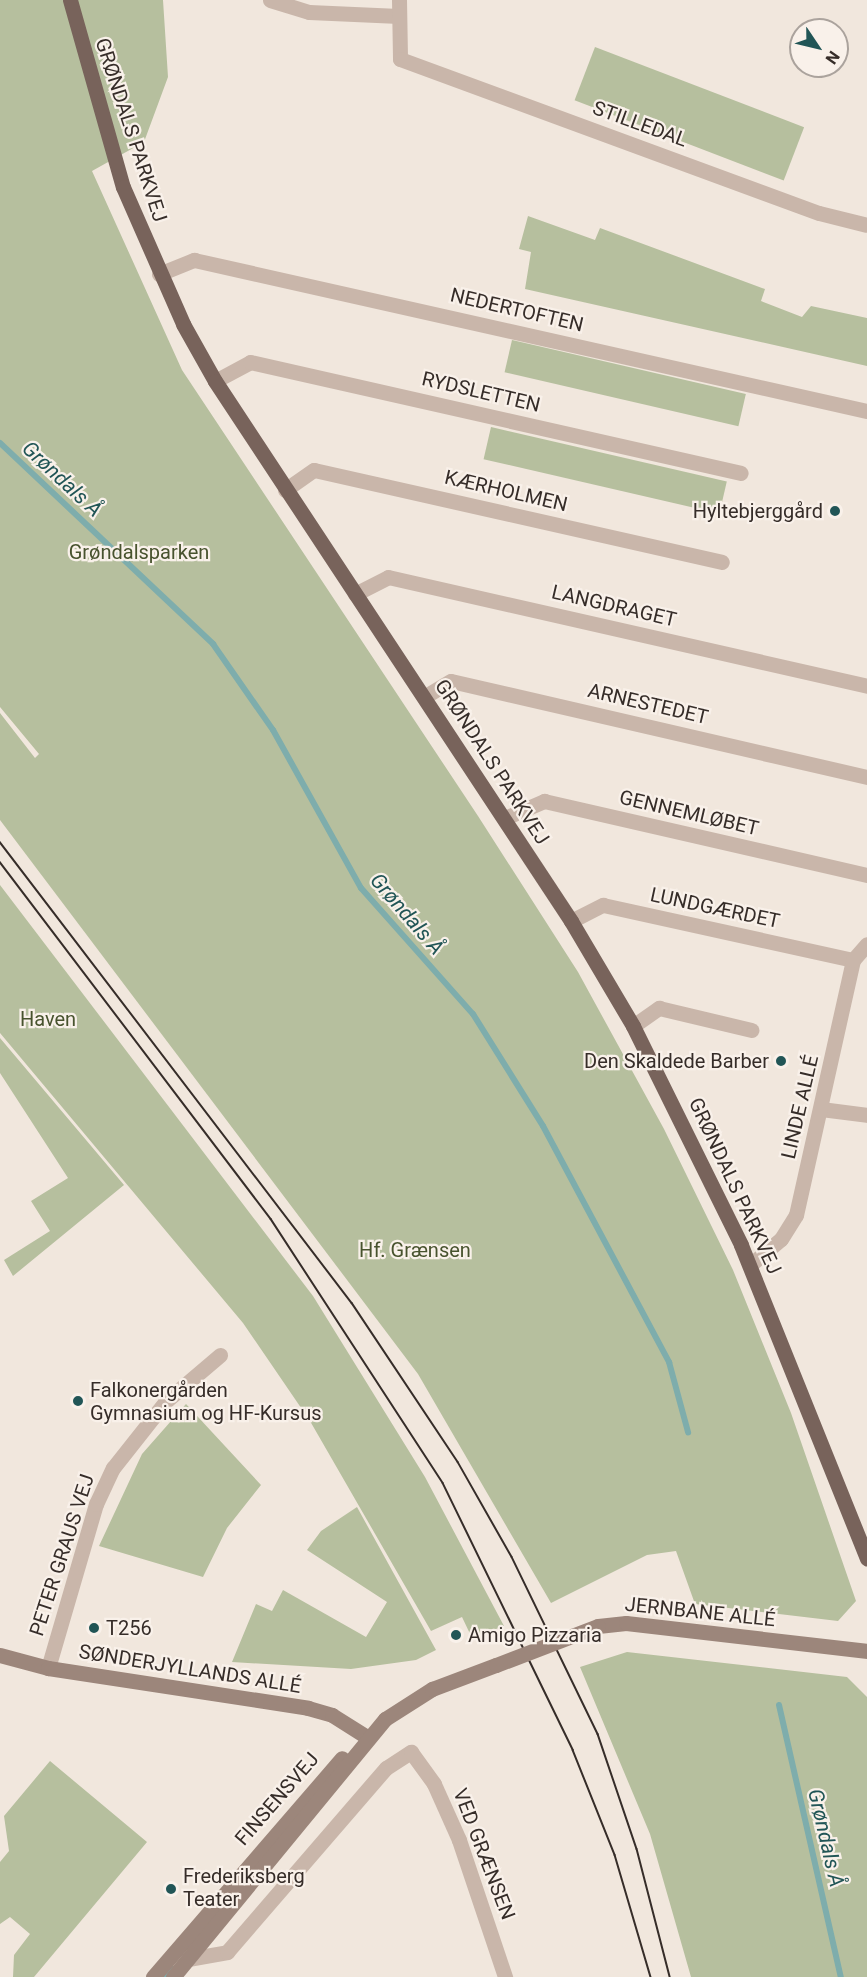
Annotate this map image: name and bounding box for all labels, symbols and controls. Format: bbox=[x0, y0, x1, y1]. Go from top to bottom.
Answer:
north arrow bbox=[789, 18, 849, 78]
street label: GRØNDALS PARKVEJ bbox=[90, 35, 172, 225]
text: N bbox=[821, 47, 844, 68]
street label: STILLEDAL bbox=[589, 96, 691, 152]
street label: NEDERTOFTEN bbox=[448, 283, 586, 337]
street label: RYDSLETTEN bbox=[419, 367, 543, 417]
water label: Grøndals Å bbox=[17, 436, 107, 522]
street label: KÆRHOLMEN bbox=[442, 465, 570, 517]
place label: Hyltebjerggård bbox=[693, 499, 823, 523]
marker: Hyltebjerggård bbox=[828, 504, 842, 518]
park label: Grøndalsparken bbox=[69, 540, 209, 564]
street label: LANGDRAGET bbox=[549, 580, 679, 632]
street label: GRØNDALS PARKVEJ bbox=[430, 675, 554, 849]
street label: ARNESTEDET bbox=[585, 678, 711, 730]
street label: GENNEMLØBET bbox=[617, 785, 761, 841]
water label: Grøndals Å bbox=[365, 868, 449, 960]
street label: LUNDGÆRDET bbox=[648, 883, 782, 933]
park label: Haven bbox=[20, 1007, 76, 1031]
place label: Den Skaldede Barber bbox=[584, 1049, 769, 1073]
street label: LINDE ALLÉ bbox=[776, 1053, 824, 1161]
marker: Den Skaldede Barber bbox=[774, 1054, 788, 1068]
street label: GRØNDALS PARKVEJ bbox=[684, 1094, 786, 1278]
park label: Hf. Grænsen bbox=[359, 1238, 471, 1262]
place label: Falkonergården Gymnasium og HF-Kursus bbox=[90, 1378, 322, 1425]
marker: Falkonergården Gymnasium og HF-Kursus bbox=[71, 1394, 85, 1408]
street label: PETER GRAUS VEJ bbox=[25, 1471, 99, 1639]
street label: JERNBANE ALLÉ bbox=[624, 1592, 776, 1632]
place label: T256 bbox=[106, 1616, 152, 1640]
marker: T256 bbox=[87, 1621, 101, 1635]
place label: Amigo Pizzaria bbox=[468, 1623, 602, 1647]
marker: Amigo Pizzaria bbox=[449, 1628, 463, 1642]
street label: SØNDERJYLLANDS ALLÉ bbox=[77, 1640, 303, 1698]
street label: FINSENSVEJ bbox=[230, 1748, 324, 1850]
street label: VED GRÆNSEN bbox=[448, 1785, 520, 1923]
water label: Grøndals Å bbox=[802, 1786, 850, 1890]
place label: Frederiksberg Teater bbox=[183, 1865, 305, 1912]
marker: Frederiksberg Teater bbox=[164, 1882, 178, 1896]

